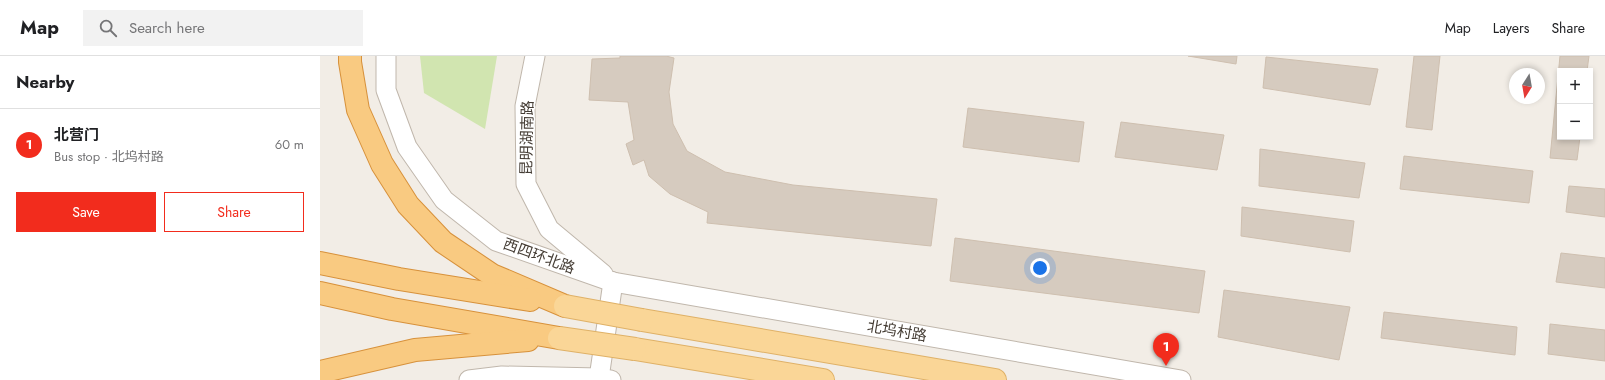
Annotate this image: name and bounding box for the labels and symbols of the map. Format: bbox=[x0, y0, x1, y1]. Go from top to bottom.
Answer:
north arrow bbox=[1509, 68, 1545, 104]
street label: 昆明湖南路 bbox=[515, 100, 539, 176]
street label: 西四环北路 bbox=[500, 233, 578, 279]
your location bbox=[1030, 258, 1050, 278]
street label: 北坞村路 bbox=[866, 315, 928, 347]
pin: 1 bbox=[1153, 333, 1179, 366]

